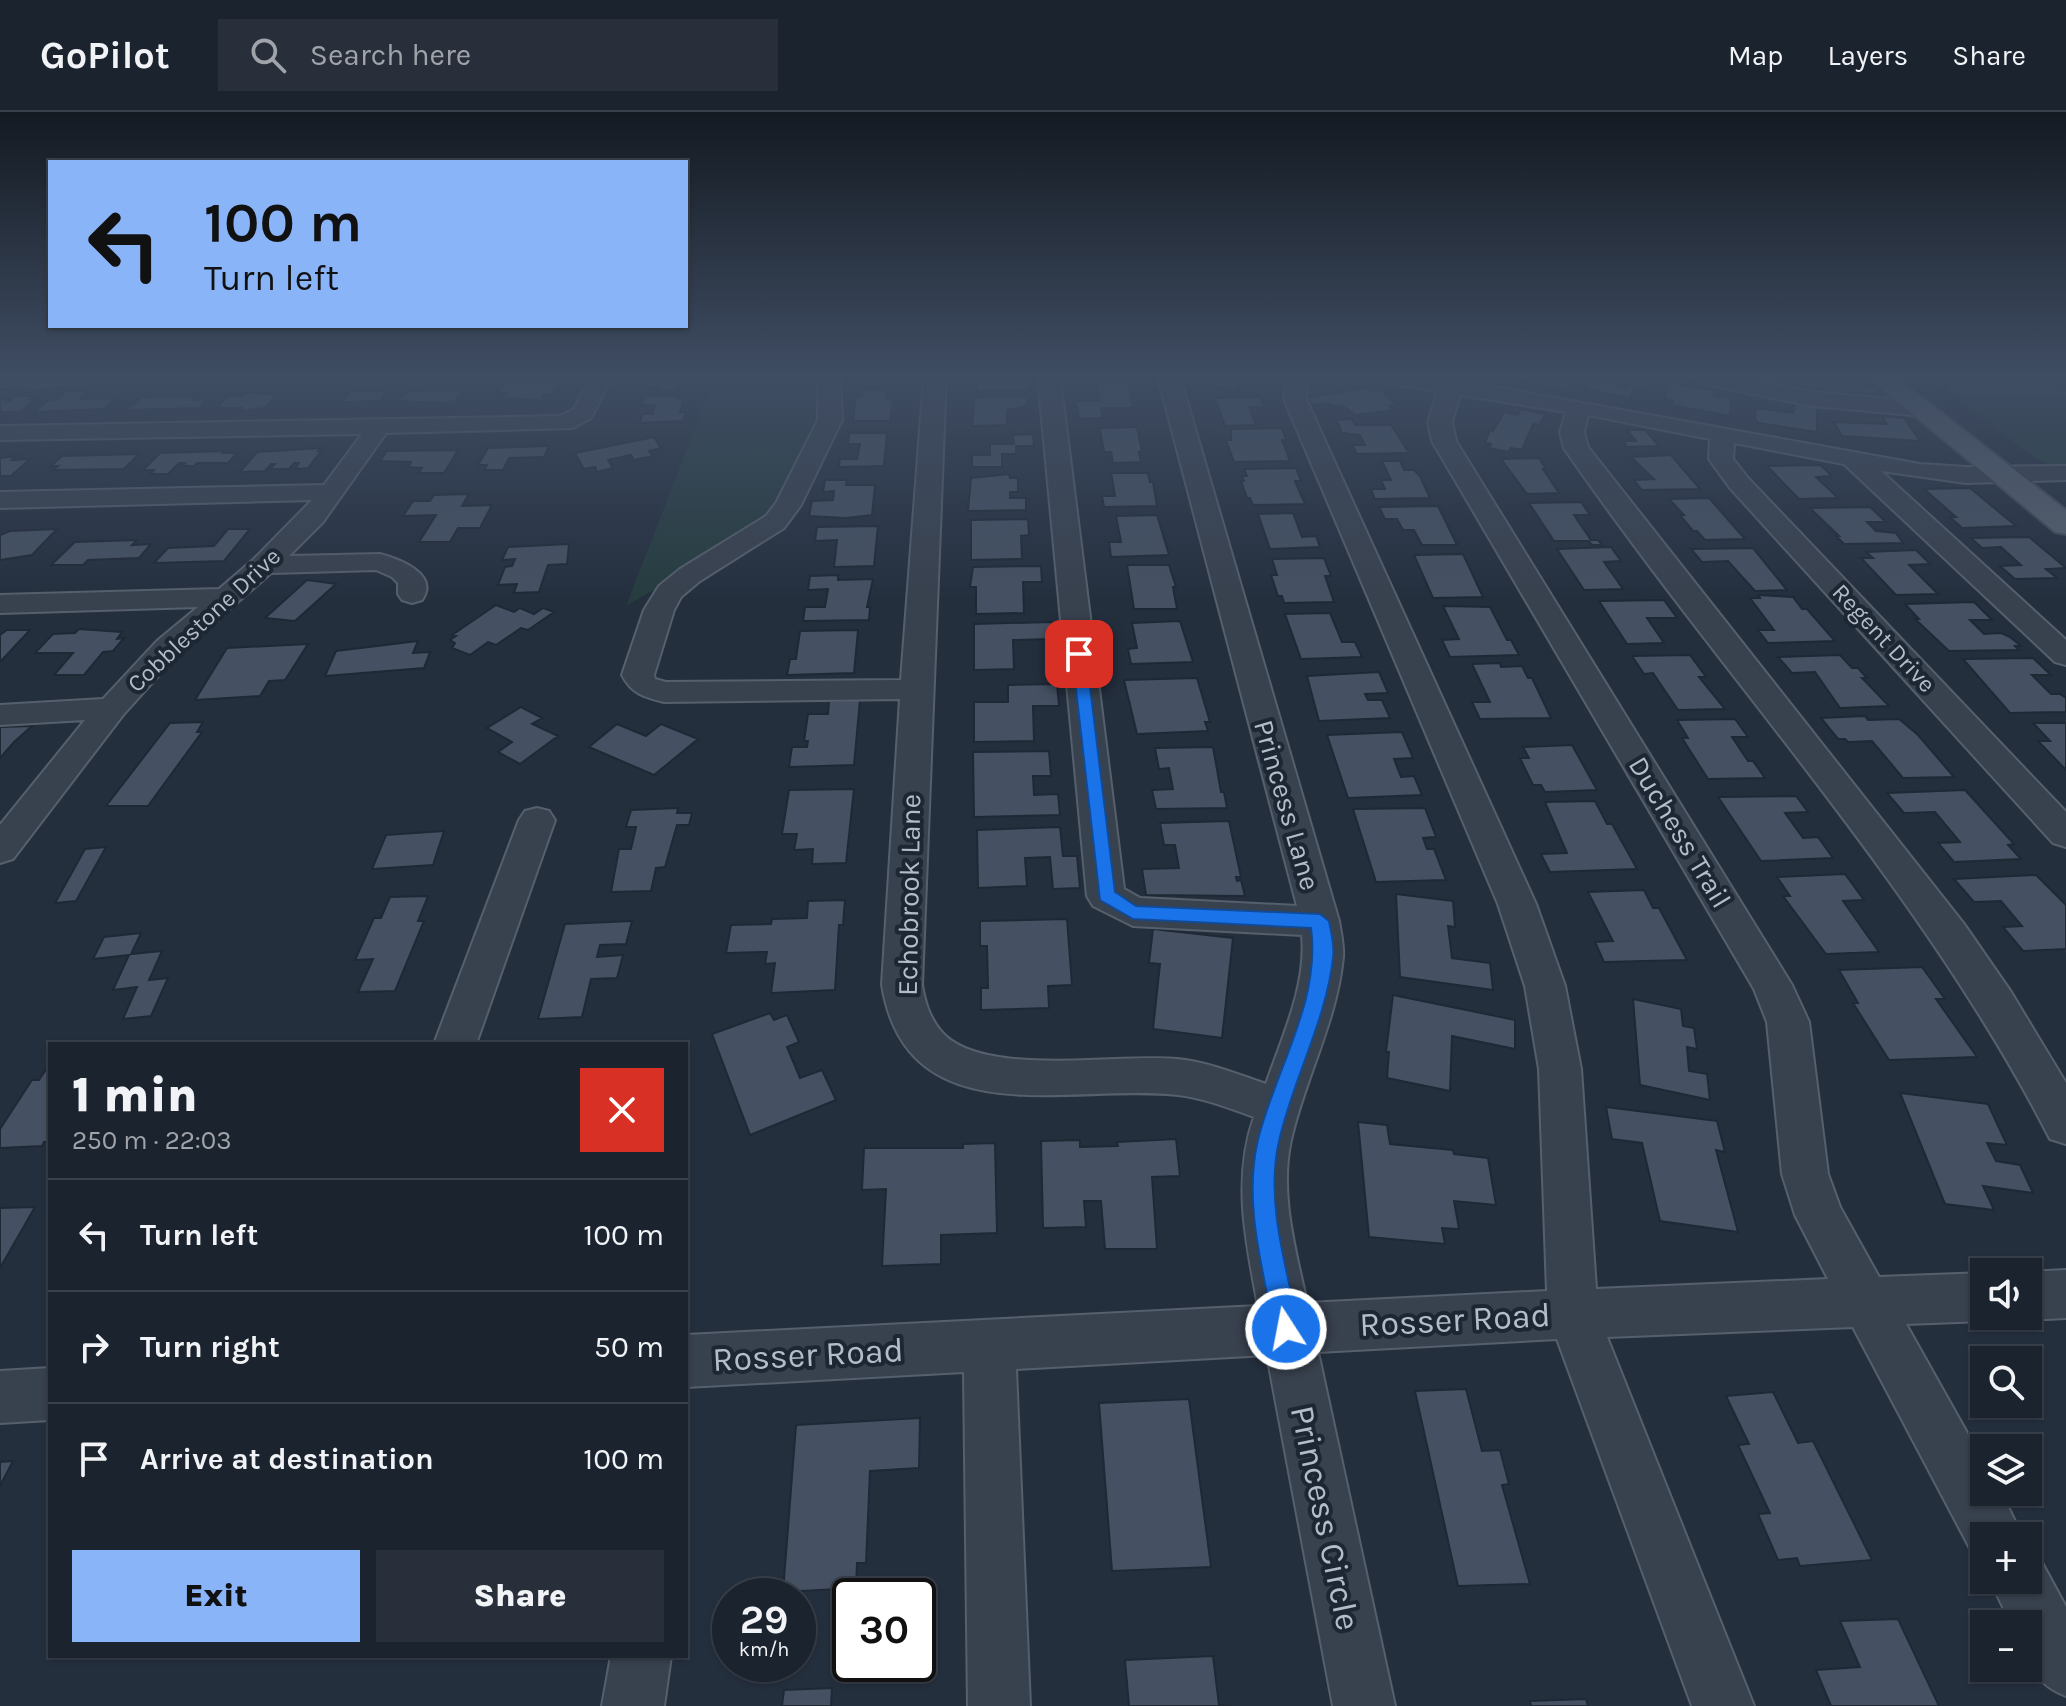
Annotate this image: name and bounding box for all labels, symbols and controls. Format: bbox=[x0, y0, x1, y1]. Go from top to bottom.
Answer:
search box bbox=[218, 19, 778, 91]
text: GoPilot bbox=[40, 33, 170, 78]
icon: search bbox=[246, 33, 290, 77]
text: Search here bbox=[310, 37, 471, 73]
text: Map bbox=[1728, 39, 1783, 72]
text: Layers bbox=[1827, 39, 1908, 72]
text: Share bbox=[1952, 39, 2026, 72]
text: 100 m bbox=[204, 190, 362, 255]
icon: left bbox=[72, 192, 176, 296]
text: Turn left bbox=[204, 257, 339, 299]
street label: Cobblestone Drive bbox=[122, 542, 286, 698]
street label: Regent Drive bbox=[1827, 578, 1941, 698]
pin bbox=[1045, 620, 1113, 688]
icon: arrive bbox=[1057, 632, 1101, 676]
street label: Princess Lane bbox=[1247, 716, 1327, 894]
street label: Duchess Trail bbox=[1622, 750, 1738, 914]
street label: Echobrook Lane bbox=[891, 794, 927, 996]
text: 1 min bbox=[72, 1067, 198, 1123]
button: close bbox=[580, 1068, 664, 1152]
text: 250 m · 22:03 bbox=[72, 1125, 232, 1156]
icon: left bbox=[72, 1213, 116, 1257]
text: Turn left bbox=[140, 1217, 258, 1253]
text: 100 m bbox=[583, 1217, 664, 1253]
map controls bbox=[1970, 1258, 2042, 1682]
button: sound bbox=[1970, 1258, 2042, 1330]
position arrow bbox=[1244, 1287, 1328, 1371]
street label: Rosser Road bbox=[1358, 1295, 1552, 1345]
icon: right bbox=[72, 1325, 116, 1369]
text: Turn right bbox=[140, 1329, 280, 1365]
text: 50 m bbox=[594, 1329, 664, 1365]
street label: Rosser Road bbox=[711, 1330, 905, 1380]
button: search bbox=[1970, 1346, 2042, 1418]
street label: Princess Circle bbox=[1282, 1402, 1368, 1634]
button: layers bbox=[1970, 1434, 2042, 1506]
icon: arrive bbox=[72, 1437, 116, 1481]
text: Arrive at destination bbox=[140, 1441, 434, 1477]
text: 100 m bbox=[583, 1441, 664, 1477]
button: + bbox=[1970, 1522, 2042, 1594]
button: Exit bbox=[72, 1550, 360, 1642]
button: Share bbox=[376, 1550, 664, 1642]
speed limit sign: 30 bbox=[832, 1578, 936, 1682]
text: 29 bbox=[740, 1596, 788, 1643]
button: − bbox=[1970, 1610, 2042, 1682]
text: km/h bbox=[739, 1638, 789, 1661]

